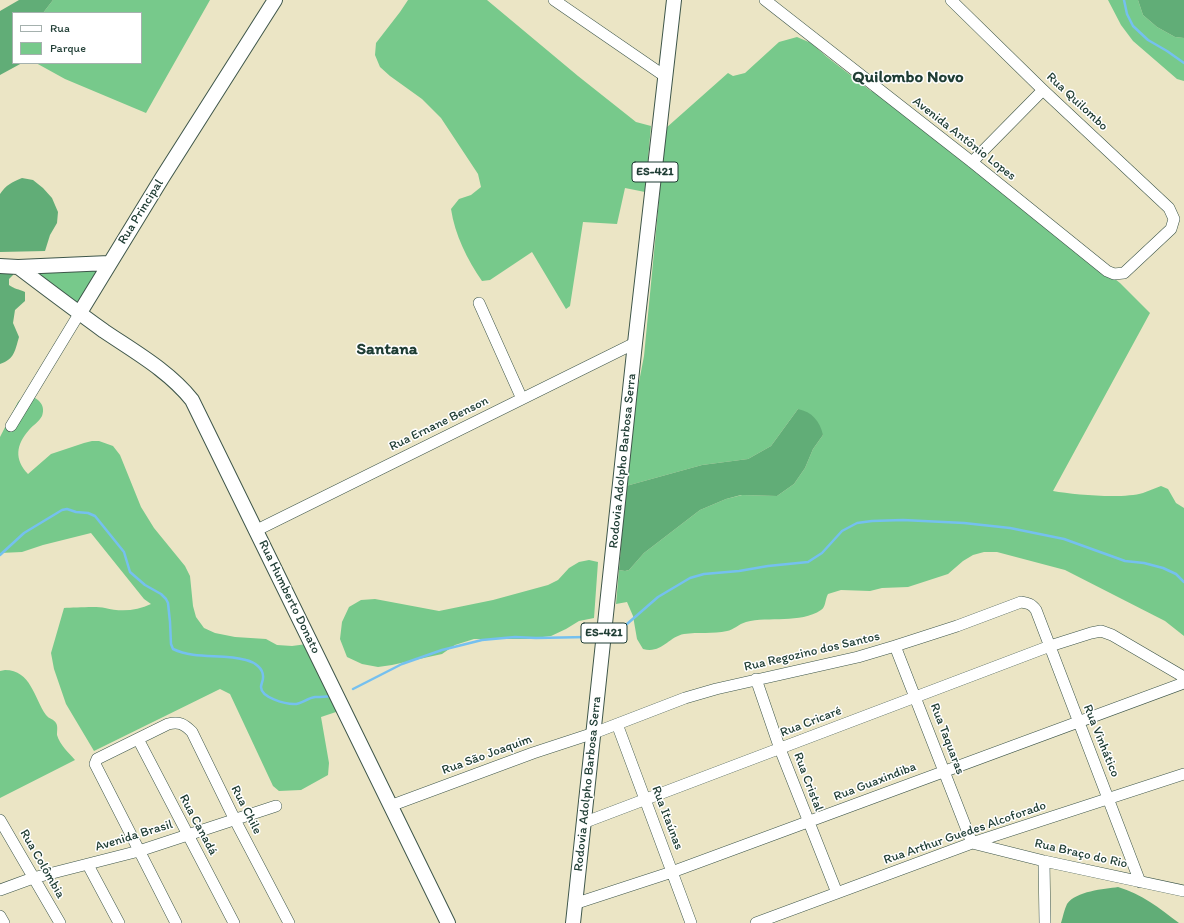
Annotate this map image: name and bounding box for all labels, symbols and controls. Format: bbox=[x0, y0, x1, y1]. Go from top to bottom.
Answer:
legend bbox=[12, 12, 142, 64]
text: Rua bbox=[50, 21, 70, 35]
text: Parque bbox=[50, 41, 86, 55]
district label: Quilombo Novo bbox=[852, 68, 964, 88]
street label: Rua Quilombo bbox=[1043, 70, 1111, 134]
street label: Avenida Antônio Lopes bbox=[909, 94, 1019, 184]
road number: ES-421 bbox=[632, 162, 678, 182]
street label: Rua Principal bbox=[115, 177, 167, 247]
district label: Santana bbox=[356, 340, 418, 360]
street label: Rodovia Adolpho Barbosa Serra bbox=[606, 373, 640, 549]
street label: Rua Ernane Benson bbox=[387, 393, 491, 455]
street label: Rua Humberto Donato bbox=[255, 538, 323, 656]
road number: ES-421 bbox=[581, 623, 627, 643]
street label: Rua Regozino dos Santos bbox=[742, 629, 882, 675]
street label: Rodovia Adolpho Barbosa Serra bbox=[571, 696, 605, 872]
street label: Rua Taquaras bbox=[926, 701, 968, 777]
street label: Rua Vinhático bbox=[1079, 702, 1123, 780]
street label: Rua Cricaré bbox=[778, 703, 844, 741]
street label: Rua São Joaquim bbox=[440, 731, 534, 779]
street label: Rua Cristal bbox=[790, 750, 826, 814]
street label: Rua Guaxindiba bbox=[832, 759, 918, 805]
street label: Rua Chile bbox=[227, 783, 265, 837]
street label: Rua Itaúnas bbox=[648, 784, 686, 852]
street label: Rua Canadá bbox=[175, 792, 221, 858]
street label: Rua Arthur Guedes Alcoforado bbox=[882, 798, 1048, 868]
street label: Avenida Brasil bbox=[93, 817, 175, 855]
street label: Rua Colômbia bbox=[16, 827, 68, 901]
street label: Rua Braço do Rio bbox=[1033, 836, 1129, 872]

